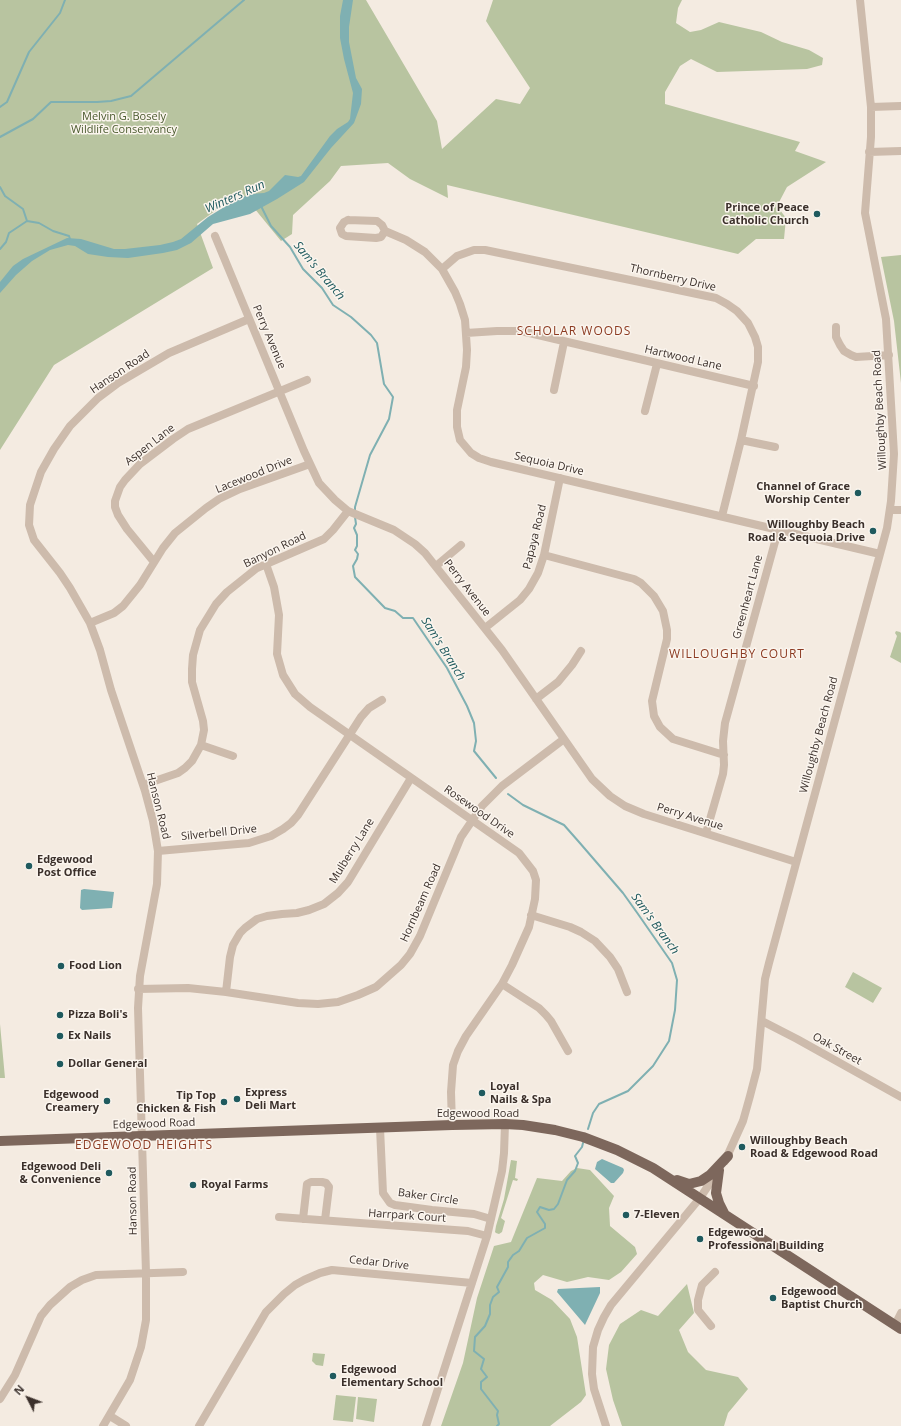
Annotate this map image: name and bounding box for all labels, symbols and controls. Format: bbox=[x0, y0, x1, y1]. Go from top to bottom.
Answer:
park label: Melvin G. Bosely Wildlife Conservancy bbox=[71, 110, 177, 136]
water label: Winters Run bbox=[203, 177, 267, 217]
place label: Prince of Peace Catholic Church bbox=[722, 201, 809, 227]
marker: Prince of Peace Catholic Church bbox=[812, 209, 822, 219]
water label: Sam's Branch bbox=[290, 239, 348, 303]
street label: Thornberry Drive bbox=[629, 262, 717, 294]
street label: Perry Avenue bbox=[250, 303, 288, 371]
district label: SCHOLAR WOODS bbox=[517, 325, 631, 339]
street label: Hartwood Lane bbox=[643, 343, 723, 373]
street label: Hanson Road bbox=[88, 347, 152, 397]
street label: Willoughby Beach Road bbox=[870, 350, 890, 470]
street label: Aspen Lane bbox=[122, 421, 178, 469]
street label: Sequoia Drive bbox=[513, 450, 585, 478]
street label: Lacewood Drive bbox=[214, 454, 294, 496]
place label: Channel of Grace Worship Center bbox=[756, 480, 850, 506]
marker: Channel of Grace Worship Center bbox=[853, 488, 863, 498]
street label: Papaya Road bbox=[521, 503, 549, 571]
place label: Willoughby Beach Road & Sequoia Drive bbox=[748, 518, 865, 544]
marker: Willoughby Beach Road & Sequoia Drive bbox=[868, 526, 878, 536]
street label: Banyon Road bbox=[242, 529, 308, 571]
street label: Greenheart Lane bbox=[730, 553, 766, 641]
street label: Perry Avenue bbox=[441, 557, 493, 619]
water label: Sam's Branch bbox=[418, 615, 468, 683]
district label: WILLOUGHBY COURT bbox=[669, 648, 805, 662]
street label: Willoughby Beach Road bbox=[797, 675, 841, 795]
street label: Hanson Road bbox=[143, 771, 173, 841]
street label: Rosewood Drive bbox=[441, 783, 517, 841]
street label: Perry Avenue bbox=[655, 801, 725, 833]
street label: Mulberry Lane bbox=[327, 816, 377, 886]
street label: Silverbell Drive bbox=[181, 822, 257, 844]
place label: Edgewood Post Office bbox=[37, 853, 97, 879]
marker: Edgewood Post Office bbox=[24, 861, 34, 871]
street label: Hornbeam Road bbox=[398, 862, 444, 944]
water label: Sam's Branch bbox=[628, 891, 682, 957]
place label: Food Lion bbox=[69, 959, 122, 973]
marker: Food Lion bbox=[56, 961, 66, 971]
place label: Pizza Boli's bbox=[68, 1008, 128, 1022]
marker: Pizza Boli's bbox=[55, 1010, 65, 1020]
place label: Ex Nails bbox=[68, 1029, 111, 1043]
street label: Oak Street bbox=[810, 1030, 864, 1068]
marker: Ex Nails bbox=[55, 1031, 65, 1041]
place label: Dollar General bbox=[68, 1057, 147, 1071]
marker: Dollar General bbox=[55, 1059, 65, 1069]
place label: Loyal Nails & Spa bbox=[490, 1080, 551, 1106]
place label: Express Deli Mart bbox=[245, 1086, 296, 1112]
place label: Edgewood Creamery bbox=[43, 1088, 99, 1114]
marker: Loyal Nails & Spa bbox=[477, 1088, 487, 1098]
place label: Tip Top Chicken & Fish bbox=[136, 1089, 216, 1115]
marker: Express Deli Mart bbox=[232, 1094, 242, 1104]
marker: Edgewood Creamery bbox=[102, 1096, 112, 1106]
marker: Tip Top Chicken & Fish bbox=[219, 1097, 229, 1107]
street label: Edgewood Road bbox=[437, 1107, 519, 1121]
street label: Edgewood Road bbox=[113, 1116, 195, 1132]
place label: Willoughby Beach Road & Edgewood Road bbox=[750, 1134, 878, 1160]
district label: EDGEWOOD HEIGHTS bbox=[75, 1139, 213, 1153]
marker: Willoughby Beach Road & Edgewood Road bbox=[737, 1142, 747, 1152]
place label: Edgewood Deli & Convenience bbox=[20, 1160, 101, 1186]
street label: Hanson Road bbox=[126, 1167, 140, 1235]
marker: Edgewood Deli & Convenience bbox=[104, 1168, 114, 1178]
place label: Royal Farms bbox=[201, 1178, 268, 1192]
marker: Royal Farms bbox=[188, 1180, 198, 1190]
street label: Baker Circle bbox=[397, 1186, 459, 1208]
street label: Harrpark Court bbox=[368, 1207, 446, 1225]
place label: 7-Eleven bbox=[634, 1208, 680, 1222]
marker: 7-Eleven bbox=[621, 1210, 631, 1220]
place label: Edgewood Professional Building bbox=[708, 1226, 824, 1252]
marker: Edgewood Professional Building bbox=[695, 1234, 705, 1244]
street label: Cedar Drive bbox=[348, 1253, 410, 1273]
place label: Edgewood Baptist Church bbox=[781, 1285, 863, 1311]
marker: Edgewood Baptist Church bbox=[768, 1293, 778, 1303]
place label: Edgewood Elementary School bbox=[341, 1363, 443, 1389]
marker: Edgewood Elementary School bbox=[328, 1371, 338, 1381]
north arrow bbox=[8, 1378, 48, 1418]
text: N bbox=[10, 1381, 27, 1398]

